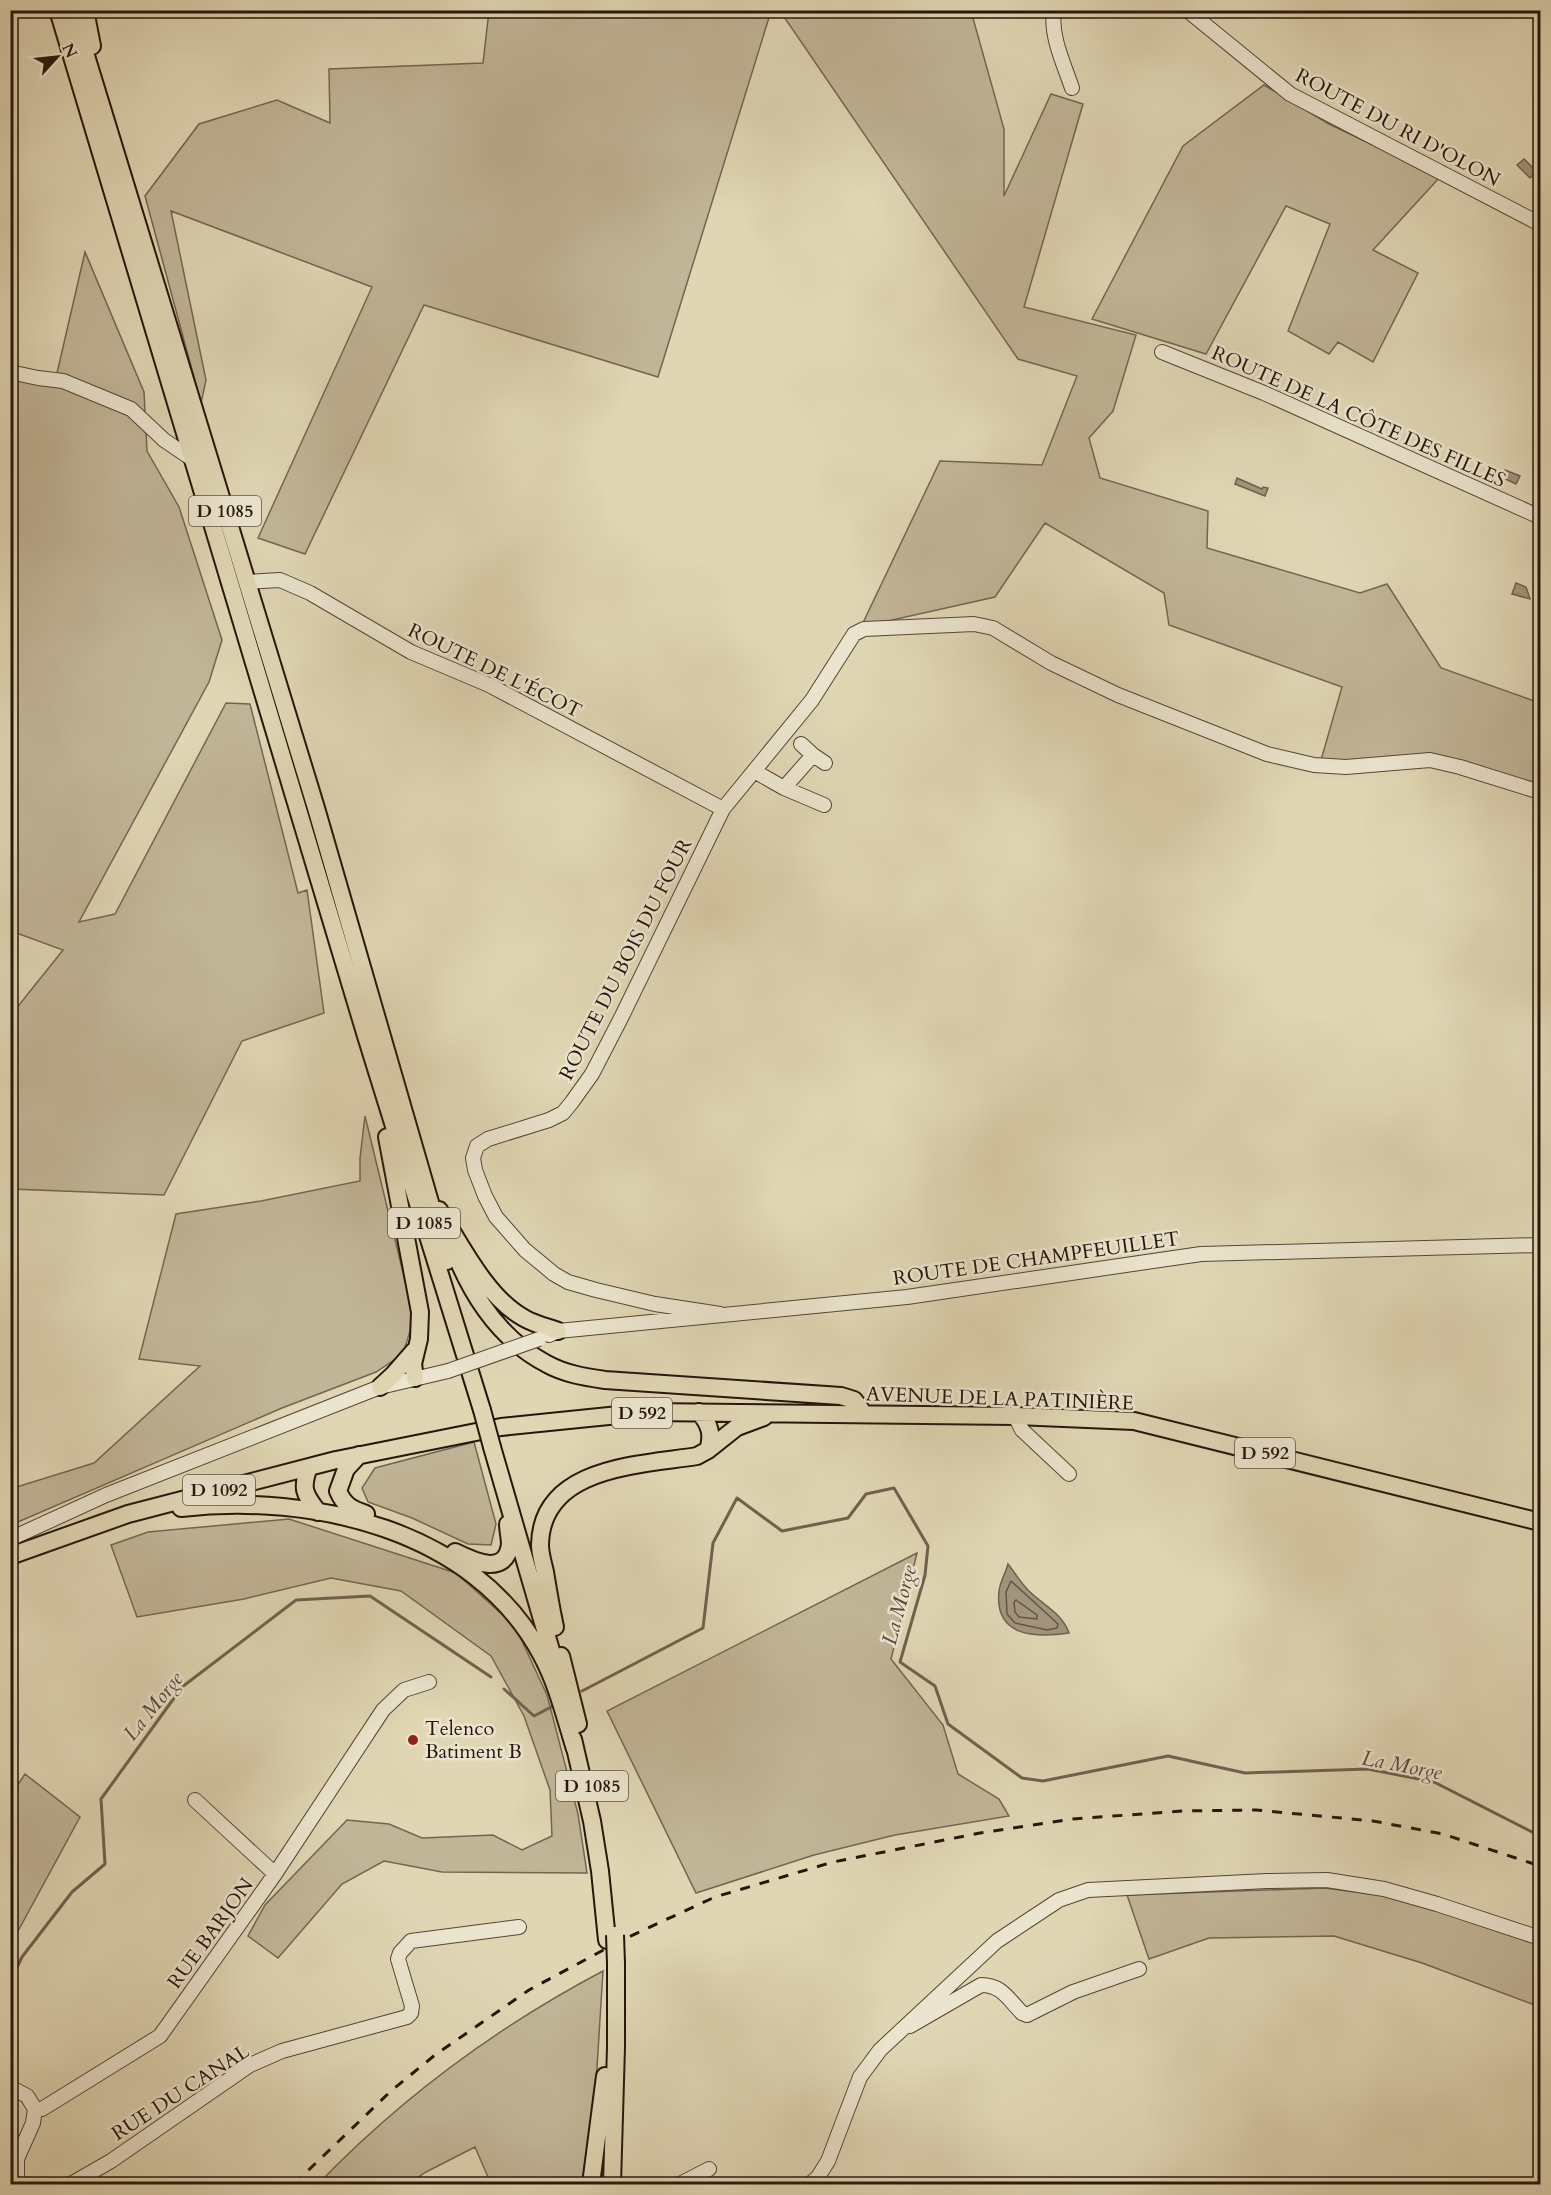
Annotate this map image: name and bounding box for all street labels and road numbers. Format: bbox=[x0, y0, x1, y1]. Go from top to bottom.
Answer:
street label: ROUTE DU RI D'OLON bbox=[1291, 62, 1505, 193]
street label: ROUTE DE LA CÔTE DES FILLES bbox=[1207, 339, 1510, 494]
road number: D 1085 bbox=[189, 496, 261, 526]
street label: ROUTE DE L'ÉCOT bbox=[403, 617, 586, 724]
street label: ROUTE DU BOIS DU FOUR bbox=[553, 834, 698, 1085]
road number: D 1085 bbox=[388, 1208, 460, 1238]
street label: ROUTE DE CHAMPFEUILLET bbox=[891, 1225, 1181, 1292]
street label: AVENUE DE LA PATINIÈRE bbox=[866, 1380, 1134, 1417]
road number: D 592 bbox=[612, 1398, 672, 1428]
road number: D 592 bbox=[1235, 1438, 1295, 1468]
road number: D 1092 bbox=[183, 1475, 255, 1505]
road number: D 1085 bbox=[556, 1771, 628, 1801]
street label: RUE BARJON bbox=[161, 1872, 260, 1994]
street label: RUE DU CANAL bbox=[106, 2037, 255, 2147]

